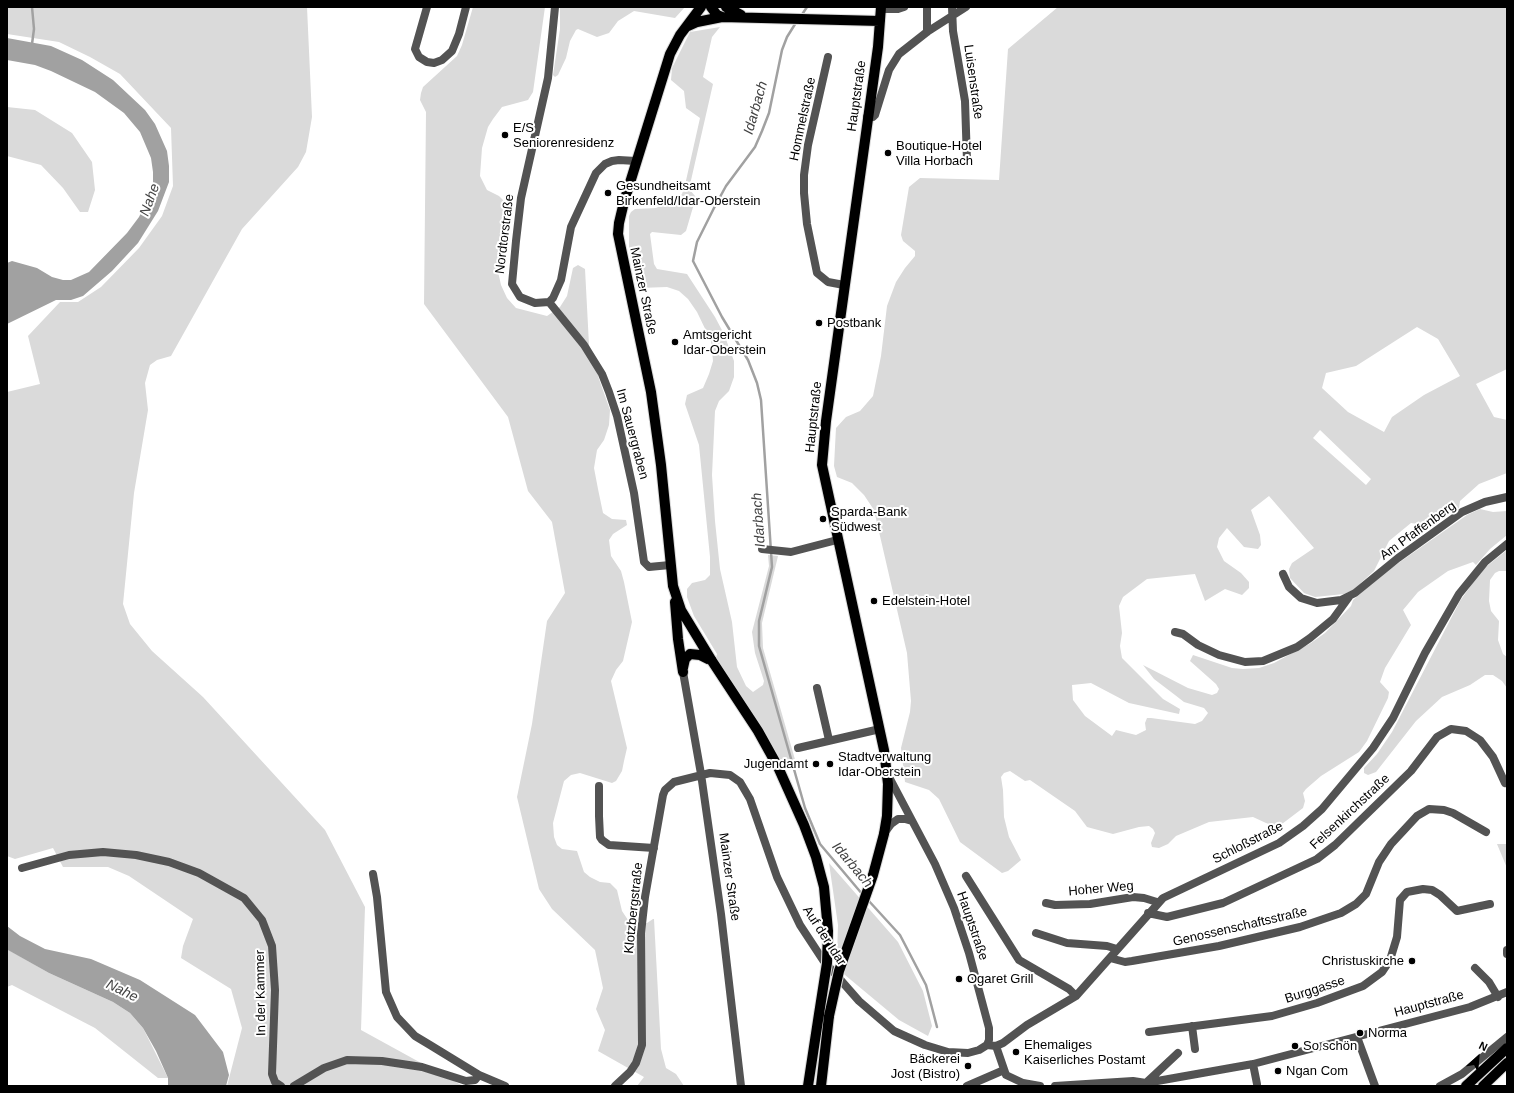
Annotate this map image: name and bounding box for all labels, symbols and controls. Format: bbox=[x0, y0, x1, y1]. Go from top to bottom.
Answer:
street label: Luisenstraße bbox=[960, 44, 986, 120]
street label: Hauptstraße bbox=[844, 59, 870, 133]
street label: Hommelstraße bbox=[787, 76, 819, 162]
water label: Idarbach bbox=[740, 79, 772, 137]
place label: E/S Seniorenresidenz bbox=[513, 120, 614, 151]
marker: E/S Seniorenresidenz bbox=[500, 130, 510, 140]
place label: Boutique-Hotel Villa Horbach bbox=[896, 138, 982, 169]
marker: Boutique-Hotel Villa Horbach bbox=[883, 148, 893, 158]
place label: Gesundheitsamt Birkenfeld/Idar-Oberstein bbox=[616, 178, 761, 209]
water label: Nahe bbox=[136, 181, 164, 219]
marker: Gesundheitsamt Birkenfeld/Idar-Oberstein bbox=[603, 188, 613, 198]
street label: Nordtorstraße bbox=[492, 193, 518, 275]
street label: Mainzer Straße bbox=[626, 246, 660, 336]
place label: Postbank bbox=[827, 315, 881, 331]
marker: Postbank bbox=[814, 318, 824, 328]
place label: Amtsgericht Idar-Oberstein bbox=[683, 327, 766, 358]
marker: Amtsgericht Idar-Oberstein bbox=[670, 337, 680, 347]
street label: Hauptstraße bbox=[803, 381, 825, 453]
street label: Im Sauergraben bbox=[612, 387, 652, 481]
water label: Idarbach bbox=[749, 492, 769, 548]
street label: Am Pfaffenberg bbox=[1377, 498, 1459, 564]
place label: Sparda-Bank Südwest bbox=[831, 504, 907, 535]
marker: Sparda-Bank Südwest bbox=[818, 514, 828, 524]
place label: Edelstein-Hotel bbox=[882, 593, 970, 609]
marker: Edelstein-Hotel bbox=[869, 596, 879, 606]
place label: Stadtverwaltung Idar-Oberstein bbox=[838, 749, 931, 780]
place label: Jugendamt bbox=[744, 756, 808, 772]
marker: Jugendamt bbox=[811, 759, 821, 769]
marker: Stadtverwaltung Idar-Oberstein bbox=[825, 759, 835, 769]
street label: Felsenkirchstraße bbox=[1307, 771, 1393, 853]
street label: Schloßstraße bbox=[1210, 819, 1286, 867]
street label: Mainzer Straße bbox=[715, 832, 743, 922]
water label: Idarbach bbox=[828, 839, 876, 891]
street label: Klotzbergstraße bbox=[621, 862, 647, 954]
street label: Hoher Weg bbox=[1068, 878, 1134, 900]
street label: Hauptstraße bbox=[953, 890, 991, 962]
street label: Auf der Idar bbox=[799, 903, 849, 969]
street label: Genossenschaftsstraße bbox=[1171, 904, 1309, 950]
street label: In der Kammer bbox=[252, 950, 270, 1036]
place label: Christuskirche bbox=[1322, 953, 1404, 969]
marker: Christuskirche bbox=[1407, 956, 1417, 966]
place label: Ogaret Grill bbox=[967, 971, 1033, 987]
street label: Burggasse bbox=[1283, 973, 1347, 1007]
marker: Ogaret Grill bbox=[954, 974, 964, 984]
water label: Nahe bbox=[103, 976, 141, 1006]
street label: Hauptstraße bbox=[1392, 987, 1466, 1021]
place label: Norma bbox=[1368, 1025, 1407, 1041]
marker: Norma bbox=[1355, 1028, 1365, 1038]
place label: Ehemaliges Kaiserliches Postamt bbox=[1024, 1037, 1145, 1068]
north arrow bbox=[1458, 1037, 1498, 1077]
place label: So schön bbox=[1303, 1038, 1357, 1054]
text: N bbox=[1477, 1039, 1489, 1053]
marker: So schön bbox=[1290, 1041, 1300, 1051]
marker: Ehemaliges Kaiserliches Postamt bbox=[1011, 1047, 1021, 1057]
place label: Bäckerei Jost (Bistro) bbox=[891, 1051, 960, 1082]
marker: Bäckerei Jost (Bistro) bbox=[963, 1061, 973, 1071]
place label: Ngan Com bbox=[1286, 1063, 1348, 1079]
marker: Ngan Com bbox=[1273, 1066, 1283, 1076]

